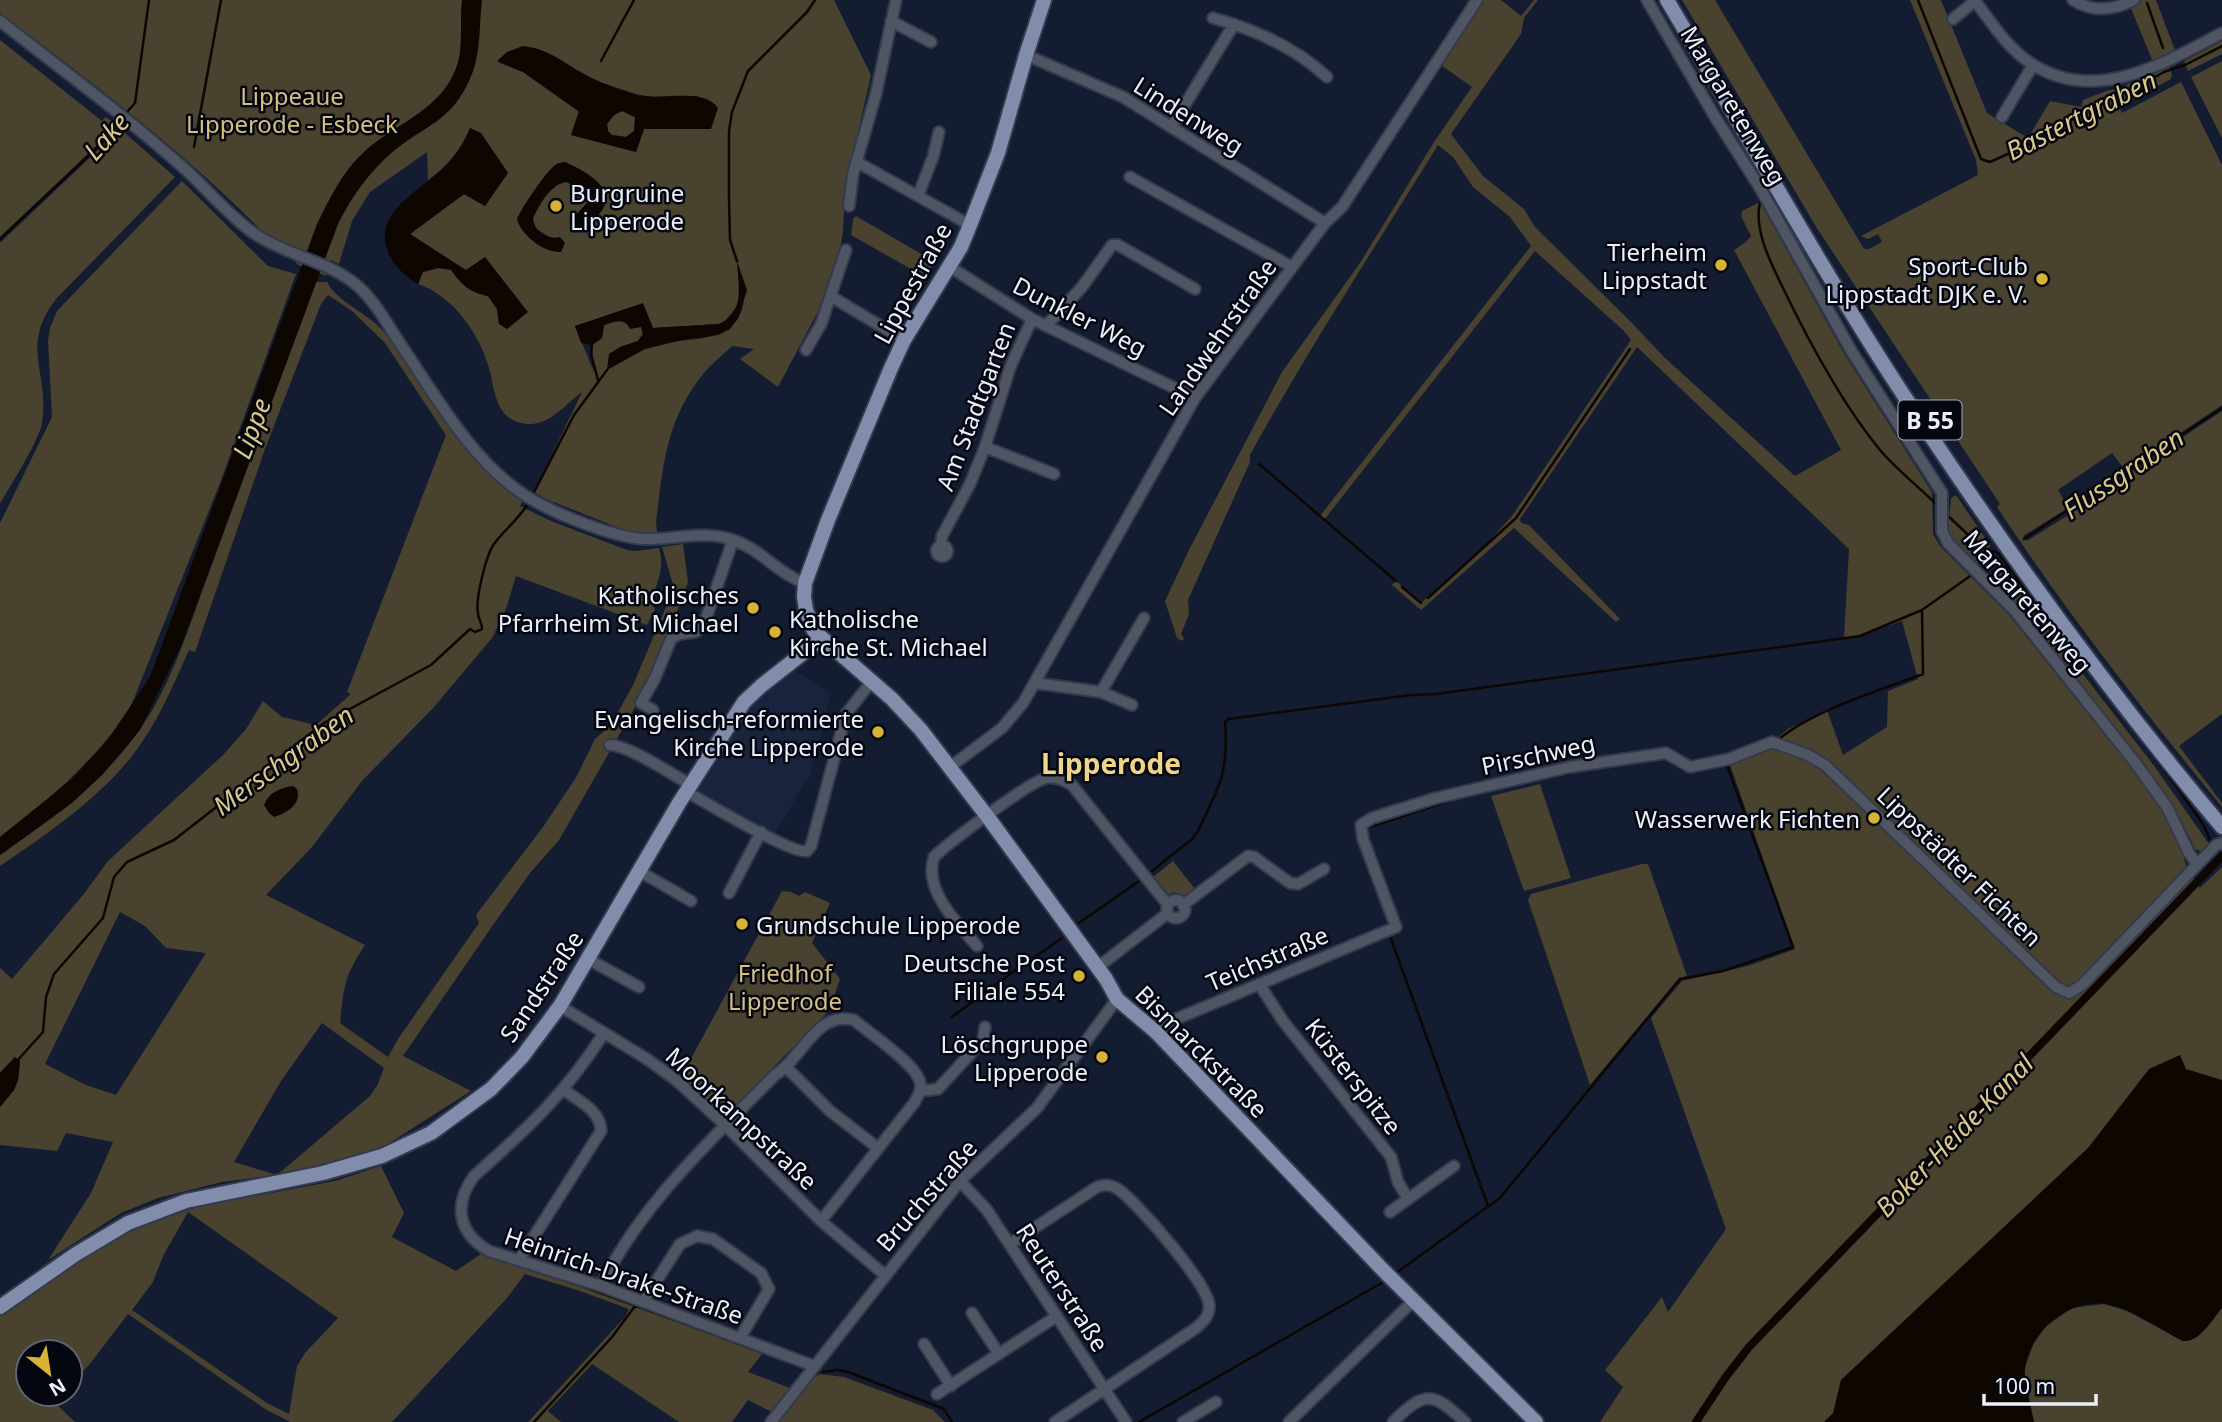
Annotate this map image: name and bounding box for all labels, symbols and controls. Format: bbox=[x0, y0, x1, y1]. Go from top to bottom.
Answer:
street label: Margaretenweg bbox=[1673, 19, 1795, 191]
water label: Bastertgraben bbox=[1999, 62, 2163, 168]
street label: Lindenweg bbox=[1128, 68, 1250, 162]
park label: Lippeaue Lipperode - Esbeck bbox=[186, 79, 398, 140]
water label: Lake bbox=[75, 104, 137, 168]
place label: Burgruine Lipperode bbox=[570, 176, 684, 237]
marker: Burgruine Lipperode bbox=[548, 198, 564, 214]
street label: Lippestraße bbox=[865, 217, 959, 349]
place label: Tierheim Lippstadt bbox=[1602, 235, 1707, 296]
place label: Sport-Club Lippstadt DJK e. V. bbox=[1825, 249, 2028, 310]
street label: Landwehrstraße bbox=[1151, 252, 1283, 422]
marker: Tierheim Lippstadt bbox=[1713, 257, 1729, 273]
street label: Dunkler Weg bbox=[1007, 268, 1153, 364]
marker: Sport-Club Lippstadt DJK e. V. bbox=[2034, 271, 2050, 287]
street label: Am Stadtgarten bbox=[928, 317, 1022, 495]
water label: Lippe bbox=[223, 392, 279, 463]
road number: B 55 bbox=[1898, 400, 1962, 440]
water label: Flussgraben bbox=[2055, 419, 2191, 527]
street label: Margaretenweg bbox=[1956, 522, 2100, 680]
place label: Katholisches Pfarrheim St. Michael bbox=[498, 578, 739, 639]
marker: Katholisches Pfarrheim St. Michael bbox=[745, 600, 761, 616]
place label: Katholische Kirche St. Michael bbox=[789, 602, 988, 663]
marker: Katholische Kirche St. Michael bbox=[767, 624, 783, 640]
water label: Merschgraben bbox=[205, 697, 361, 823]
place label: Evangelisch-reformierte Kirche Lipperode bbox=[594, 702, 864, 763]
marker: Evangelisch-reformierte Kirche Lipperode bbox=[870, 724, 886, 740]
street label: Pirschweg bbox=[1478, 726, 1598, 782]
district label: Lipperode bbox=[1041, 744, 1181, 782]
street label: Lippstädter Fichten bbox=[1870, 779, 2050, 953]
place label: Wasserwerk Fichten bbox=[1635, 802, 1860, 835]
marker: Wasserwerk Fichten bbox=[1866, 810, 1882, 826]
place label: Grundschule Lipperode bbox=[756, 908, 1021, 941]
marker: Grundschule Lipperode bbox=[734, 916, 750, 932]
street label: Teichstraße bbox=[1201, 918, 1333, 998]
street label: Sandstraße bbox=[492, 924, 590, 1048]
place label: Deutsche Post Filiale 554 bbox=[904, 946, 1065, 1007]
park label: Friedhof Lipperode bbox=[728, 956, 842, 1017]
marker: Deutsche Post Filiale 554 bbox=[1071, 968, 1087, 984]
street label: Bismarckstraße bbox=[1129, 978, 1275, 1124]
street label: Küsterspitze bbox=[1298, 1011, 1410, 1141]
place label: Löschgruppe Lipperode bbox=[940, 1027, 1088, 1088]
street label: Moorkampstraße bbox=[659, 1039, 825, 1197]
water label: Boker-Heide-Kanal bbox=[1867, 1045, 2042, 1224]
marker: Löschgruppe Lipperode bbox=[1094, 1049, 1110, 1065]
street label: Bruchstraße bbox=[868, 1132, 984, 1258]
street label: Reuterstraße bbox=[1009, 1216, 1117, 1358]
street label: Heinrich-Drake-Straße bbox=[500, 1219, 748, 1331]
north arrow bbox=[14, 1338, 84, 1408]
scale bar bbox=[1984, 1362, 2096, 1406]
text: 100 m bbox=[1994, 1372, 2055, 1400]
text: N bbox=[44, 1373, 71, 1403]

